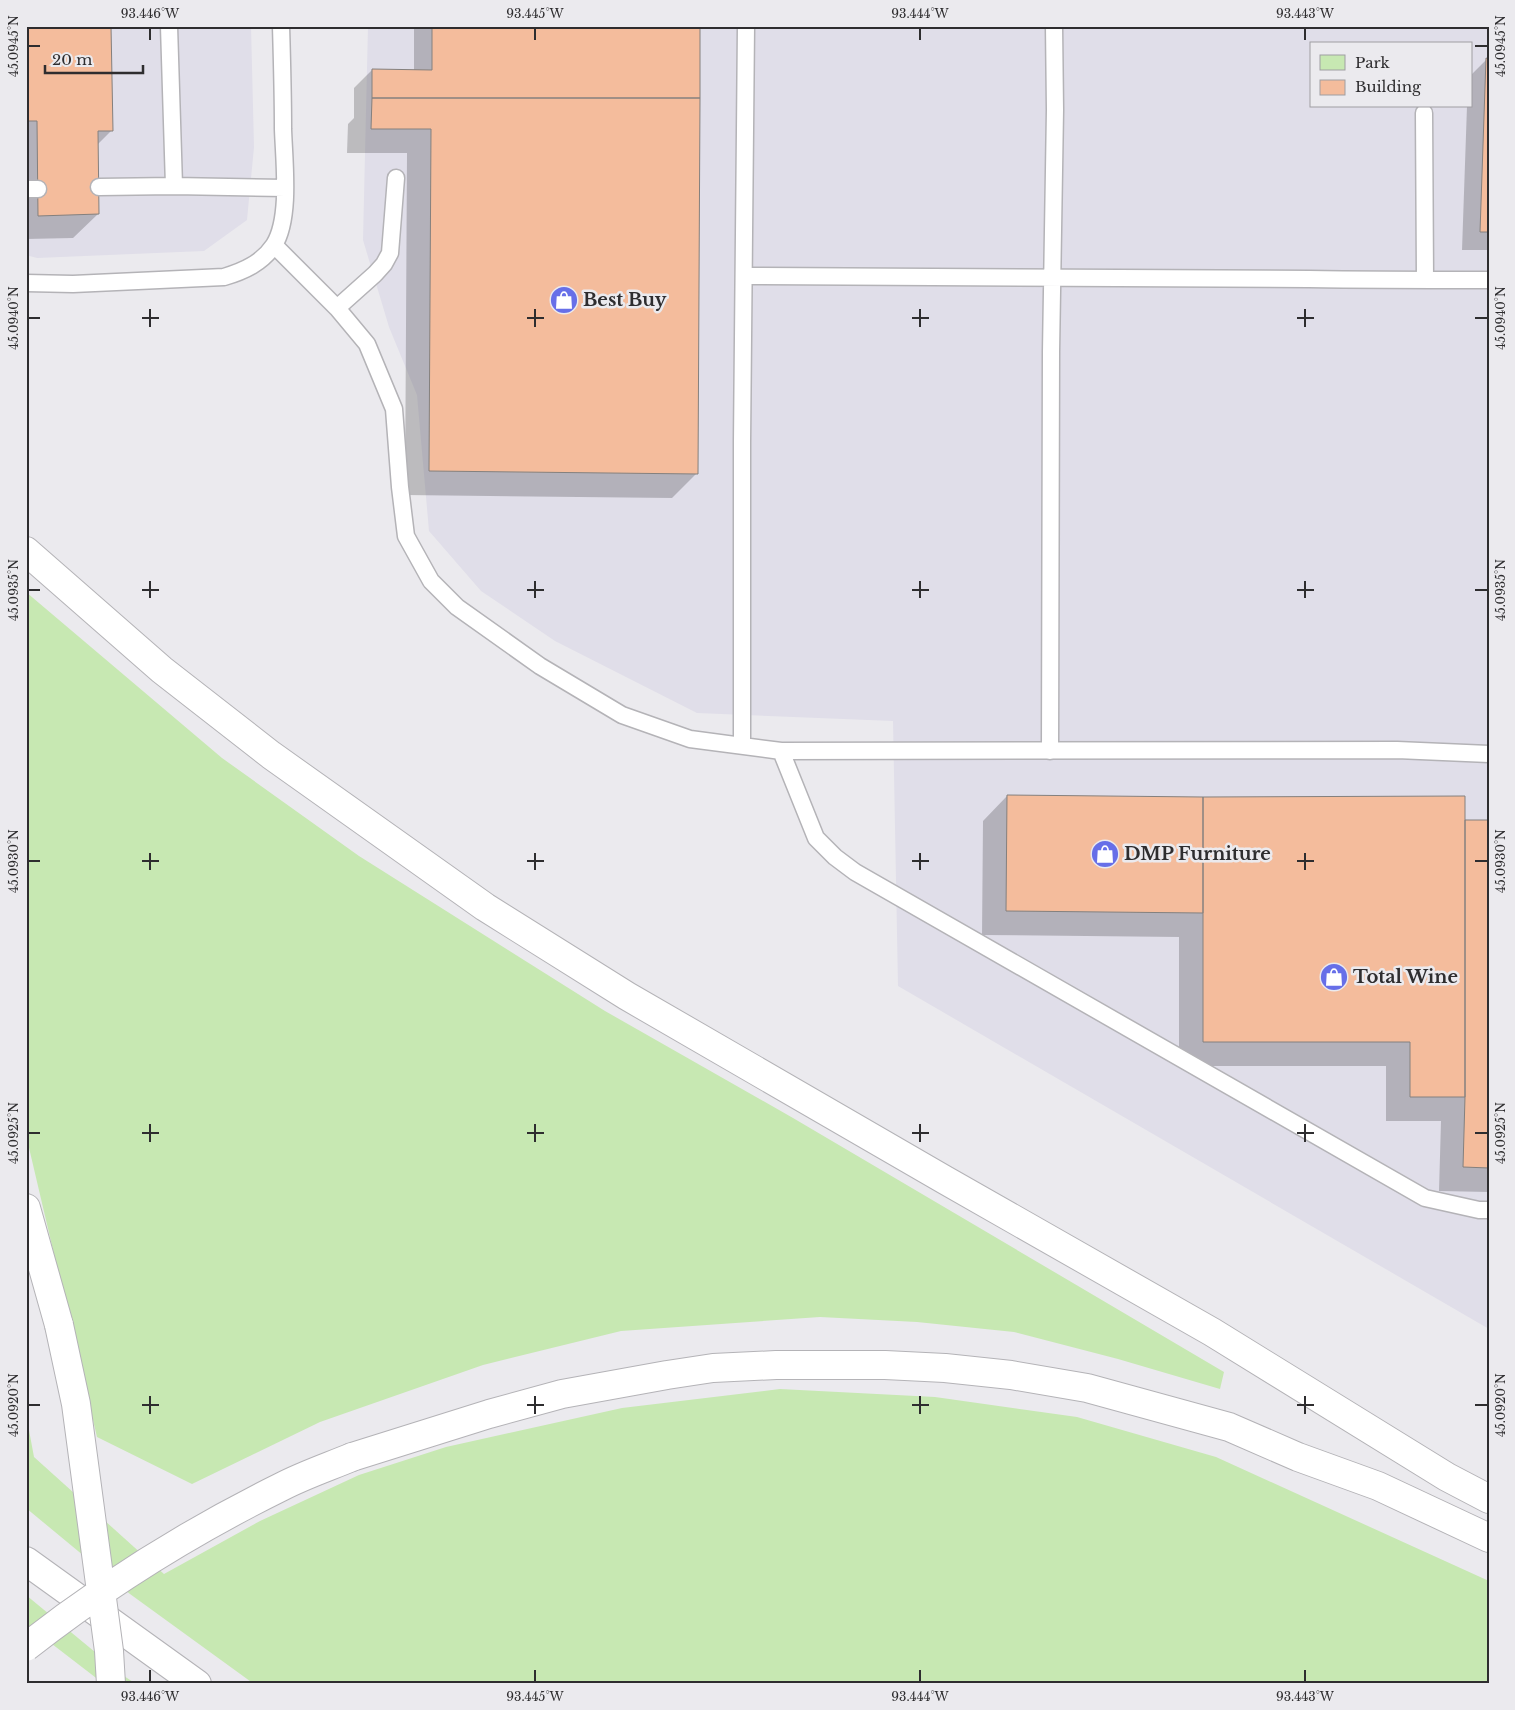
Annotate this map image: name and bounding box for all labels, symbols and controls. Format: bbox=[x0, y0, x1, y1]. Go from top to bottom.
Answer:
text: 93.446°W bbox=[121, 6, 180, 21]
text: 93.445°W bbox=[506, 6, 565, 21]
text: 93.444°W bbox=[891, 6, 950, 21]
text: 93.443°W bbox=[1276, 6, 1335, 21]
text: 45.0945°N bbox=[6, 15, 21, 77]
text: 45.0945°N bbox=[1493, 15, 1508, 77]
scale bar bbox=[45, 42, 142, 74]
legend bbox=[1310, 42, 1472, 108]
text: 20 m bbox=[52, 50, 92, 69]
text: Park bbox=[1355, 53, 1391, 72]
text: Building bbox=[1355, 77, 1422, 96]
shop icon: Best Buy bbox=[549, 285, 579, 315]
text: 45.0940°N bbox=[6, 286, 21, 350]
text: 45.0940°N bbox=[1493, 286, 1508, 350]
place label: Best Buy bbox=[583, 289, 667, 311]
text: 45.0935°N bbox=[6, 559, 21, 621]
text: 45.0935°N bbox=[1493, 559, 1508, 621]
text: 45.0930°N bbox=[6, 829, 21, 893]
text: 45.0930°N bbox=[1493, 829, 1508, 893]
shop icon: DMP Furniture bbox=[1090, 839, 1120, 869]
place label: DMP Furniture bbox=[1124, 843, 1271, 865]
shop icon: Total Wine bbox=[1319, 962, 1349, 992]
place label: Total Wine bbox=[1353, 966, 1458, 988]
text: 45.0925°N bbox=[6, 1102, 21, 1164]
text: 45.0925°N bbox=[1493, 1102, 1508, 1164]
text: 45.0920°N bbox=[6, 1373, 21, 1437]
text: 45.0920°N bbox=[1493, 1373, 1508, 1437]
text: 93.446°W bbox=[121, 1689, 180, 1704]
text: 93.445°W bbox=[506, 1689, 565, 1704]
text: 93.444°W bbox=[891, 1689, 950, 1704]
text: 93.443°W bbox=[1276, 1689, 1335, 1704]

